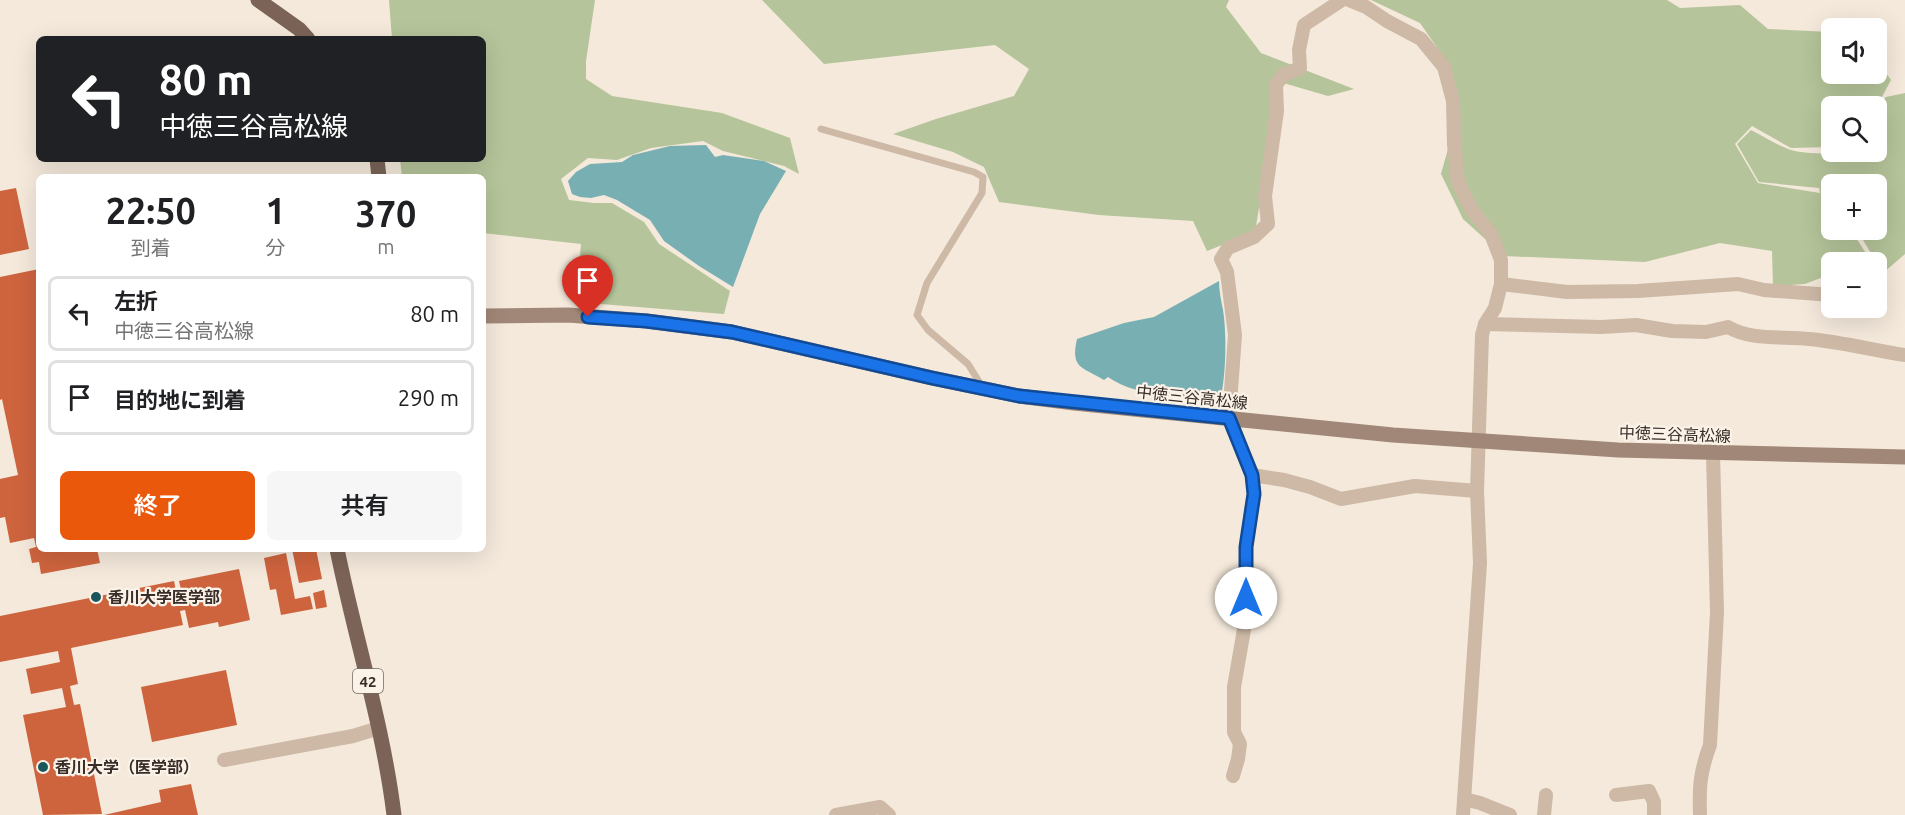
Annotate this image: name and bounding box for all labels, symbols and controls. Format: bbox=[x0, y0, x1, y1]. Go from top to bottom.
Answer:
map controls bbox=[1821, 18, 1887, 318]
button: sound bbox=[1821, 18, 1887, 84]
text: 80 m bbox=[159, 56, 253, 103]
icon: left bbox=[60, 60, 138, 138]
button: search bbox=[1821, 96, 1887, 162]
text: 中徳三谷高松線 bbox=[159, 111, 348, 141]
button: + bbox=[1821, 174, 1887, 240]
text: 22:50 bbox=[106, 190, 196, 231]
text: 1 bbox=[265, 190, 286, 231]
text: 370 bbox=[355, 193, 416, 234]
text: m bbox=[377, 235, 395, 258]
text: 到着 bbox=[131, 236, 171, 259]
text: 分 bbox=[266, 236, 286, 259]
button: − bbox=[1821, 252, 1887, 318]
pin bbox=[562, 255, 613, 317]
icon: arrive bbox=[571, 264, 604, 297]
text: 左折 bbox=[114, 288, 158, 313]
icon: left bbox=[63, 297, 96, 330]
text: 80 m bbox=[410, 301, 459, 326]
text: 中徳三谷高松線 bbox=[114, 319, 254, 342]
icon: arrive bbox=[63, 381, 96, 414]
street label: 中徳三谷高松線 bbox=[1135, 382, 1249, 412]
text: 290 m bbox=[398, 385, 459, 410]
text: 目的地に到着 bbox=[114, 387, 246, 412]
street label: 中徳三谷高松線 bbox=[1619, 423, 1731, 445]
button: 終了 bbox=[60, 471, 255, 540]
button: 共有 bbox=[267, 471, 462, 540]
position arrow bbox=[1214, 566, 1278, 630]
place label: 香川大学医学部 bbox=[108, 588, 220, 606]
marker: 香川大学医学部 bbox=[89, 590, 103, 604]
road number: 42 bbox=[353, 669, 383, 693]
place label: 香川大学（医学部） bbox=[55, 758, 199, 776]
marker: 香川大学（医学部） bbox=[36, 760, 50, 774]

